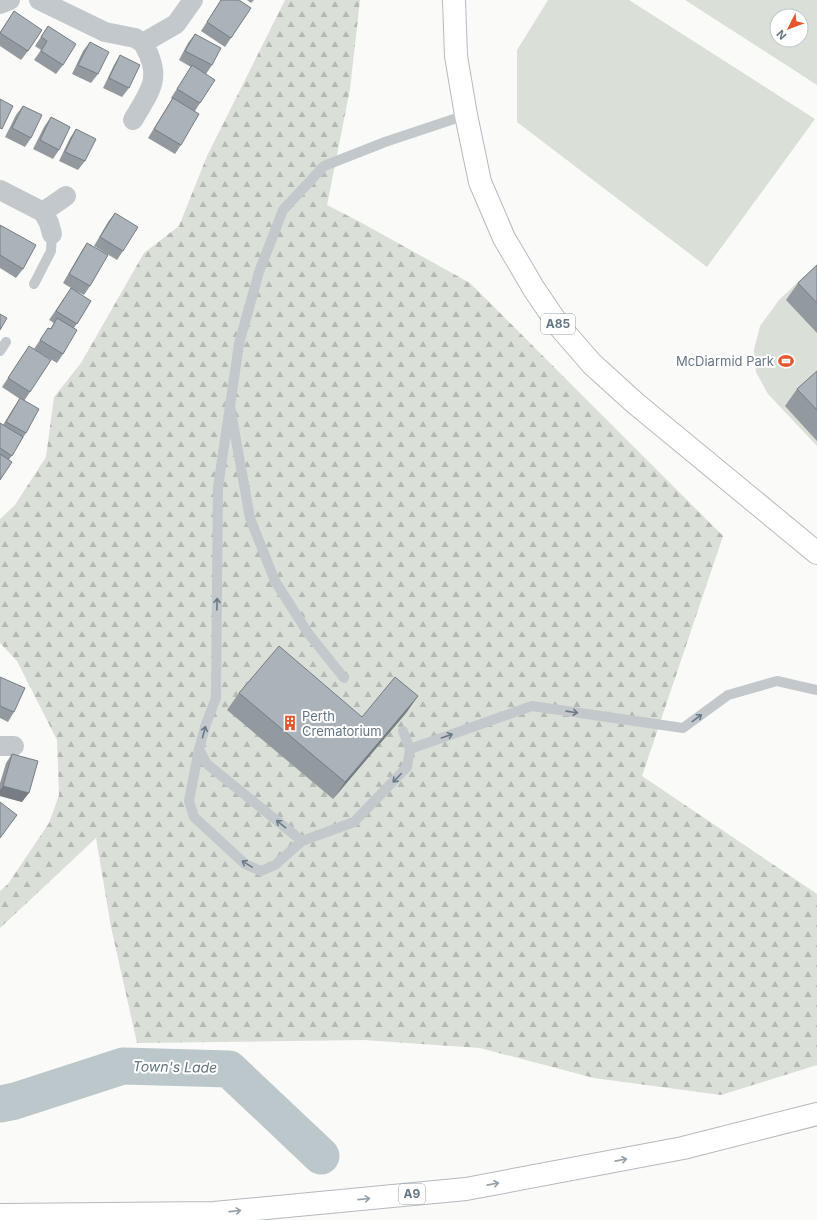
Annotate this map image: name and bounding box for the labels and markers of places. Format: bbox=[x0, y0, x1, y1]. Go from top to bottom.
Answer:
sports icon: McDiarmid Park bbox=[777, 352, 795, 370]
place label: McDiarmid Park bbox=[676, 353, 774, 369]
place label: Perth Crematorium bbox=[302, 708, 382, 739]
building icon: Perth Crematorium bbox=[281, 714, 299, 732]

